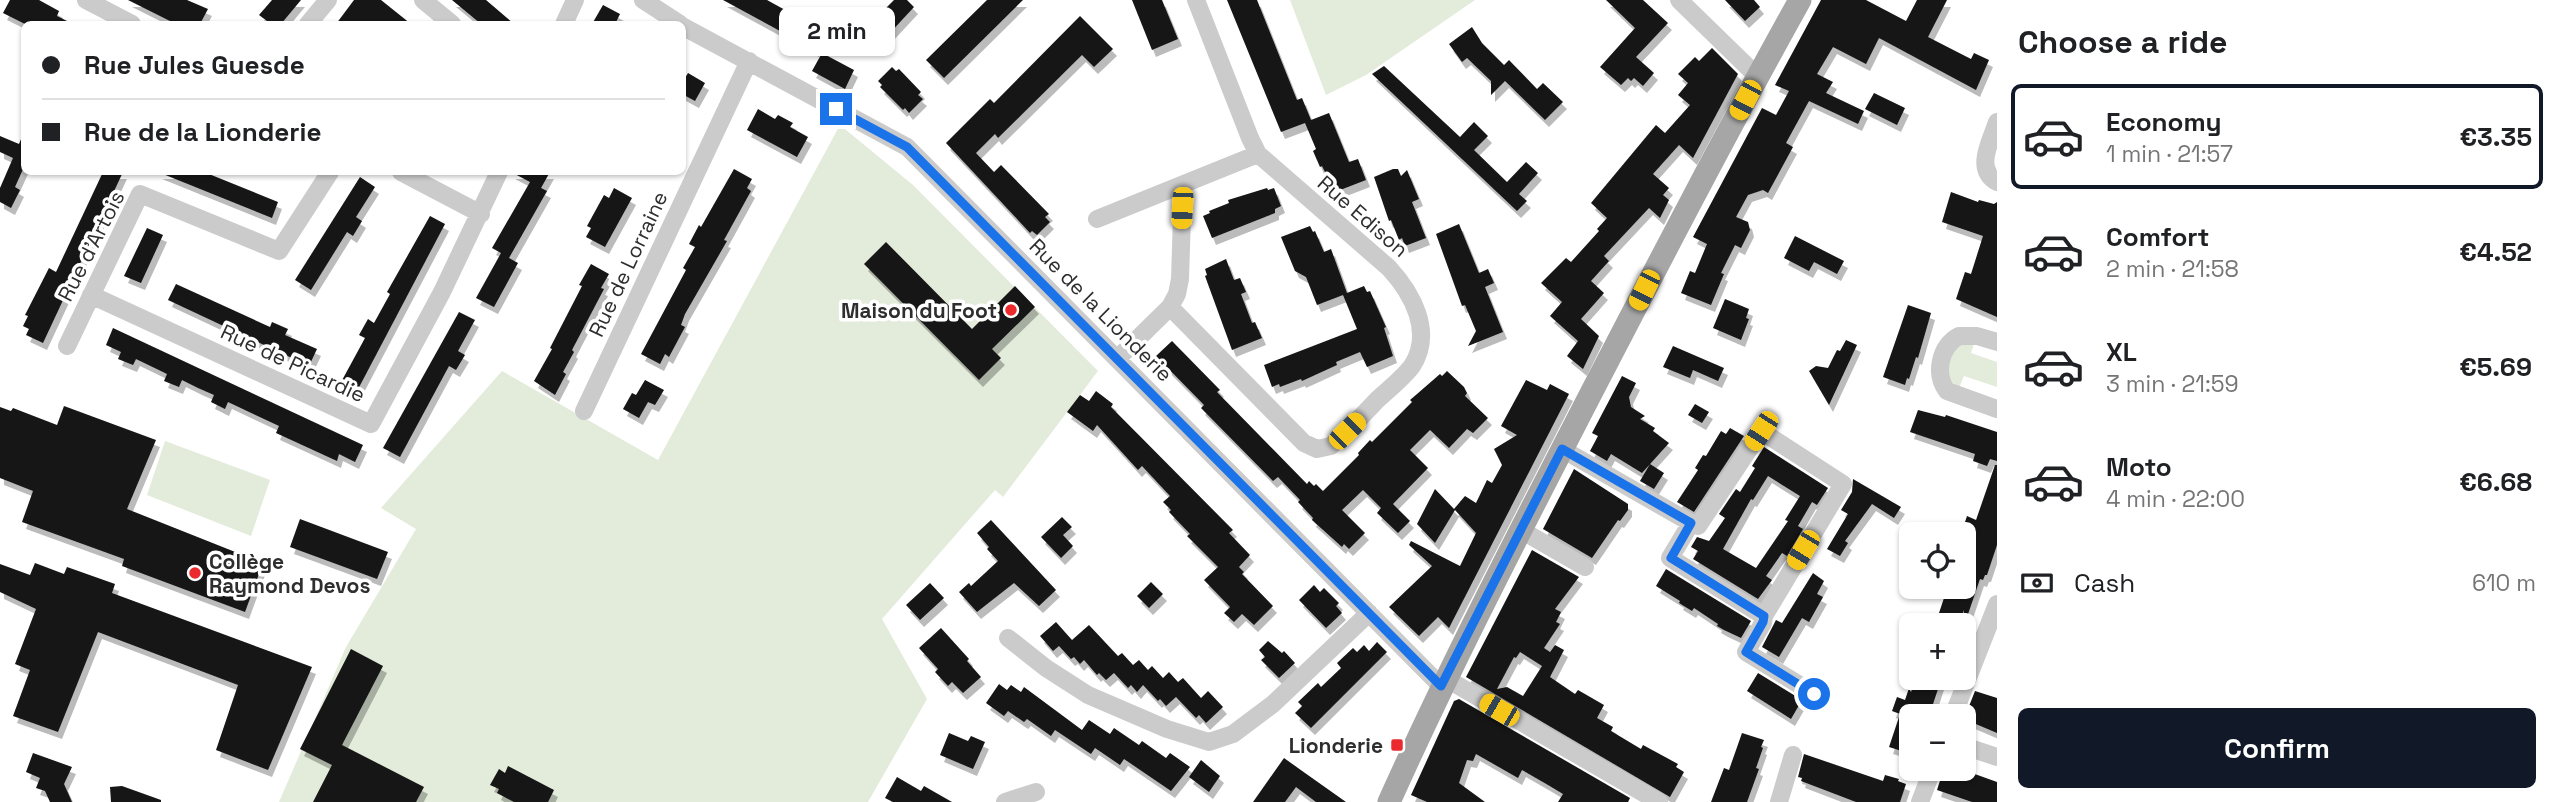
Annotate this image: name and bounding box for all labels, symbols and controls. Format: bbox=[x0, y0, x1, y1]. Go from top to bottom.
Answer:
callout: 2 min bbox=[778, 7, 894, 56]
text: 2 min bbox=[807, 16, 867, 46]
text: Choose a ride bbox=[2018, 22, 2228, 62]
text: Rue Jules Guesde bbox=[84, 48, 305, 82]
car bbox=[1726, 77, 1765, 123]
route end bbox=[820, 93, 852, 125]
icon: car bbox=[2022, 105, 2085, 168]
text: Economy bbox=[2106, 105, 2222, 139]
text: Rue de la Lionderie bbox=[84, 115, 322, 149]
text: €3.35 bbox=[2459, 120, 2532, 154]
text: 1 min · 21:57 bbox=[2106, 139, 2233, 169]
street label: Rue Edison bbox=[1312, 169, 1414, 263]
street label: Rue d'Artois bbox=[52, 186, 130, 306]
car bbox=[1171, 186, 1194, 230]
street label: Rue de Lorraine bbox=[582, 187, 674, 341]
icon: car bbox=[2022, 220, 2085, 283]
text: Comfort bbox=[2106, 220, 2209, 254]
street label: Rue de la Lionderie bbox=[1024, 233, 1178, 387]
text: €4.52 bbox=[2459, 235, 2532, 269]
text: 2 min · 21:58 bbox=[2106, 254, 2239, 284]
car bbox=[1626, 267, 1663, 313]
place label: Maison du Foot bbox=[841, 297, 997, 324]
marker: Maison du Foot bbox=[1003, 302, 1019, 318]
street label: Rue de Picardie bbox=[216, 318, 370, 408]
icon: car bbox=[2022, 335, 2085, 398]
text: XL bbox=[2106, 335, 2137, 369]
text: €5.69 bbox=[2459, 350, 2532, 384]
text: 3 min · 21:59 bbox=[2106, 369, 2239, 399]
car bbox=[1741, 408, 1782, 454]
car bbox=[1325, 409, 1370, 453]
icon: car bbox=[2022, 450, 2085, 513]
text: Moto bbox=[2106, 450, 2172, 484]
text: €6.68 bbox=[2459, 465, 2532, 499]
text: 4 min · 22:00 bbox=[2106, 484, 2245, 514]
map controls bbox=[1899, 522, 1976, 781]
button: locate bbox=[1899, 522, 1976, 599]
car bbox=[1784, 527, 1823, 573]
place label: Collège Raymond Devos bbox=[209, 548, 370, 599]
icon: cash bbox=[2018, 564, 2056, 602]
marker: Collège Raymond Devos bbox=[187, 565, 203, 581]
text: Cash bbox=[2074, 566, 2135, 600]
text: 610 m bbox=[2472, 568, 2536, 598]
button: + bbox=[1899, 613, 1976, 690]
route start bbox=[1798, 678, 1830, 710]
car bbox=[1476, 690, 1523, 730]
button: − bbox=[1899, 704, 1976, 781]
button: Confirm bbox=[2018, 708, 2536, 788]
place label: Lionderie bbox=[1289, 732, 1383, 759]
marker: Lionderie bbox=[1389, 737, 1405, 753]

